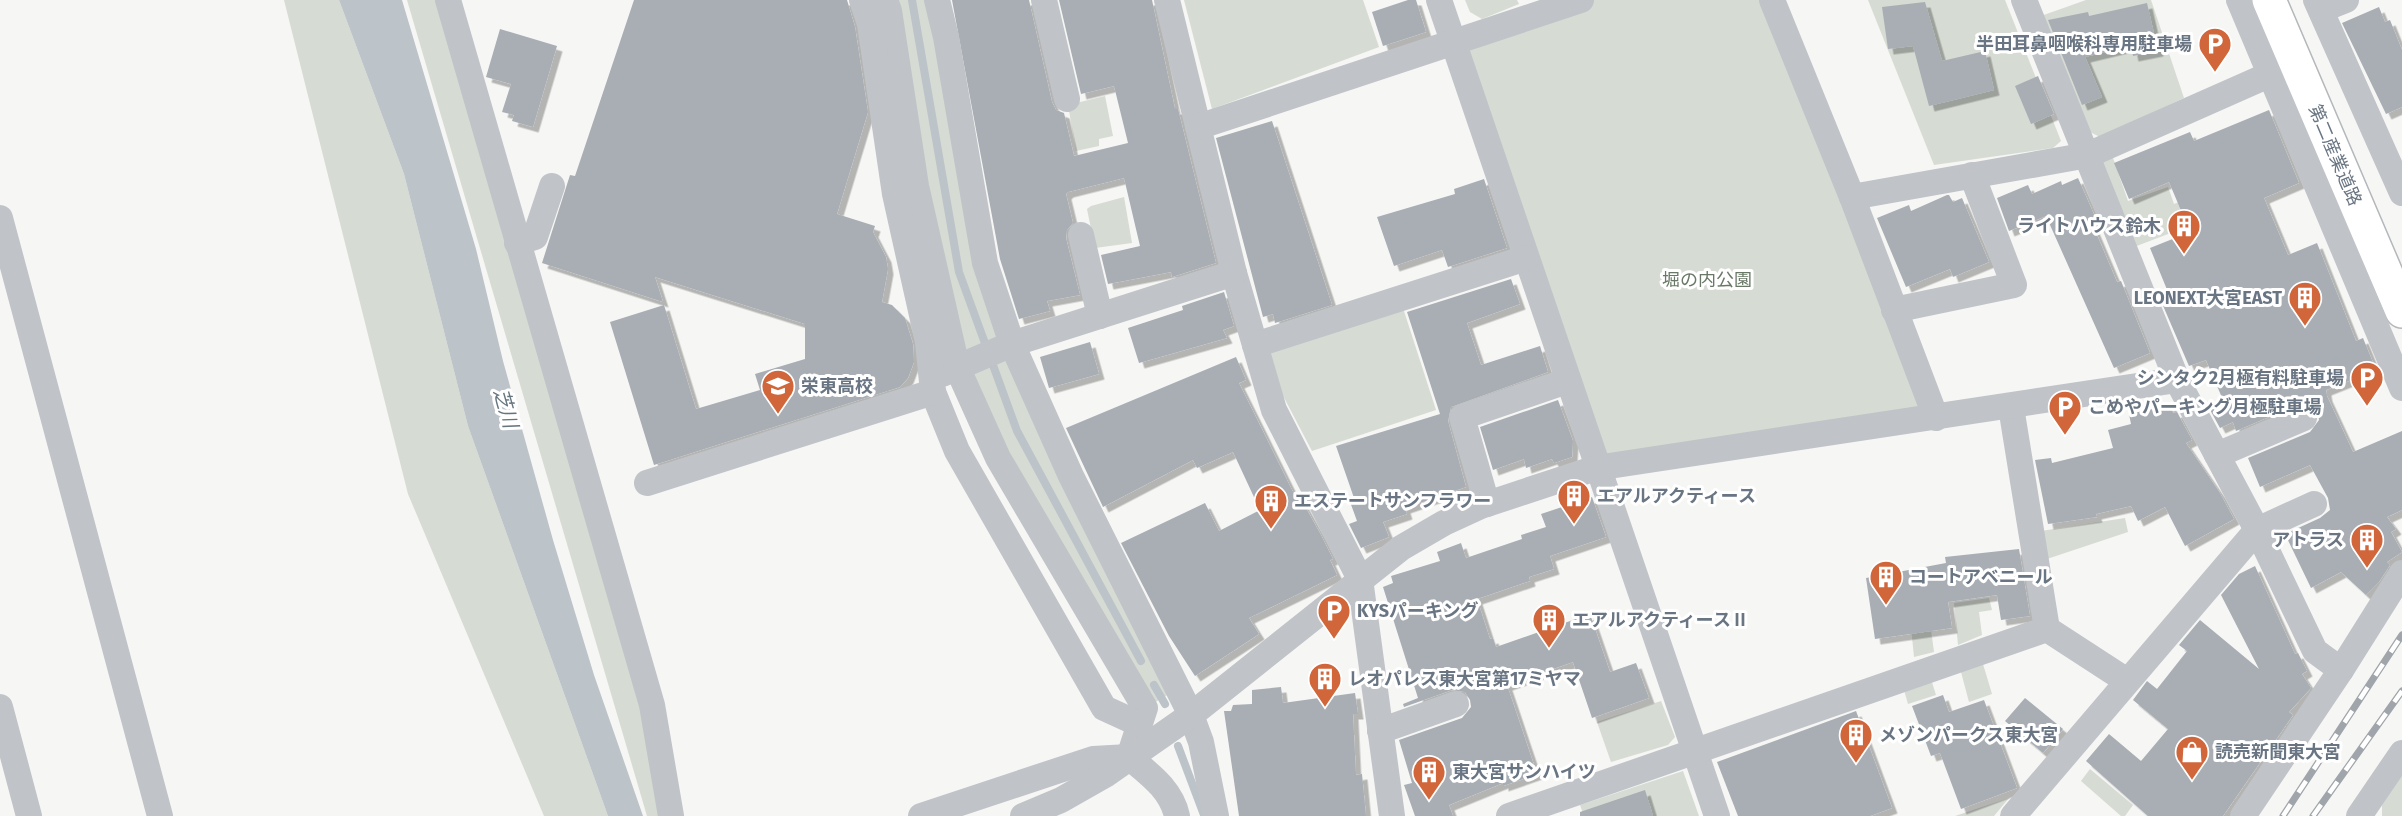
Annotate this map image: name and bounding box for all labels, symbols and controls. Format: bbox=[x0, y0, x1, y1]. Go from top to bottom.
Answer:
parking icon: 半田耳鼻咽喉科専用駐車場 bbox=[2197, 26, 2233, 73]
place label: 半田耳鼻咽喉科専用駐車場 bbox=[1976, 33, 2192, 55]
street label: 第二産業道路 bbox=[2304, 101, 2366, 209]
building icon: ライトハウス鈴木 bbox=[2166, 208, 2202, 255]
place label: ライトハウス鈴木 bbox=[2017, 215, 2161, 237]
park label: 堀の内公園 bbox=[1662, 269, 1752, 291]
building icon: LEONEXT大宮EAST bbox=[2287, 280, 2323, 327]
place label: LEONEXT大宮EAST bbox=[2134, 287, 2282, 309]
parking icon: シンタク2月極有料駐車場 bbox=[2349, 360, 2385, 407]
place label: シンタク2月極有料駐車場 bbox=[2137, 367, 2344, 389]
school or university icon: 栄東高校 bbox=[760, 368, 796, 415]
place label: 栄東高校 bbox=[801, 375, 873, 397]
water label: 芝川 bbox=[489, 385, 524, 432]
parking icon: こめやパーキング月極駐車場 bbox=[2047, 389, 2083, 436]
place label: こめやパーキング月極駐車場 bbox=[2088, 396, 2321, 418]
building icon: エアルアクティース bbox=[1556, 478, 1592, 525]
building icon: エステートサンフラワー bbox=[1253, 483, 1289, 530]
place label: エアルアクティース bbox=[1597, 485, 1756, 507]
place label: エステートサンフラワー bbox=[1294, 490, 1491, 512]
building icon: アトラス bbox=[2349, 522, 2385, 569]
place label: アトラス bbox=[2272, 529, 2344, 551]
building icon: コートアベニール bbox=[1868, 559, 1904, 606]
place label: コートアベニール bbox=[1909, 566, 2053, 588]
parking icon: KYSパーキング bbox=[1316, 593, 1352, 640]
place label: KYSパーキング bbox=[1357, 600, 1478, 622]
building icon: エアルアクティースⅡ bbox=[1531, 602, 1567, 649]
place label: エアルアクティースⅡ bbox=[1572, 609, 1749, 631]
building icon: レオパレス東大宮第17ミヤマ bbox=[1307, 661, 1343, 708]
place label: レオパレス東大宮第17ミヤマ bbox=[1348, 668, 1581, 690]
building icon: メゾンパークス東大宮 bbox=[1838, 717, 1874, 764]
place label: メゾンパークス東大宮 bbox=[1879, 724, 2058, 746]
shop icon: 読売新聞東大宮 bbox=[2174, 734, 2210, 781]
place label: 読売新聞東大宮 bbox=[2215, 741, 2341, 763]
building icon: 東大宮サンハイツ bbox=[1411, 754, 1447, 801]
place label: 東大宮サンハイツ bbox=[1452, 761, 1596, 783]

